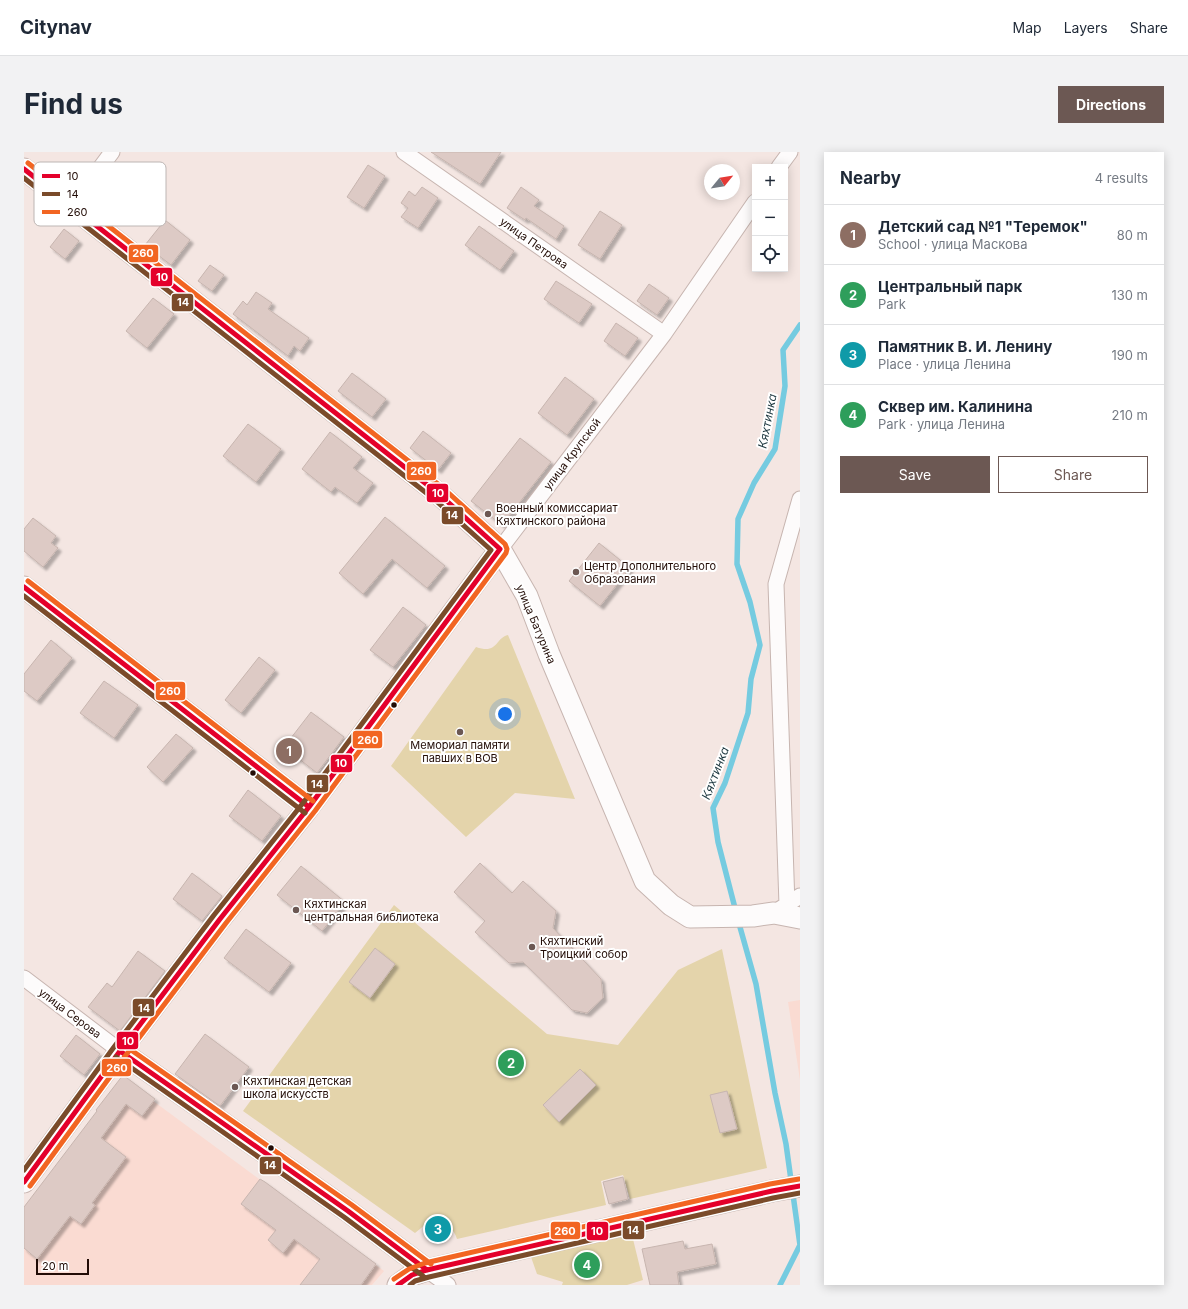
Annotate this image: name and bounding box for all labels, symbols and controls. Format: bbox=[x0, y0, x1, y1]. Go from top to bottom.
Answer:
text: Citynav bbox=[20, 16, 92, 39]
text: Map bbox=[1013, 19, 1042, 36]
text: Layers bbox=[1064, 19, 1108, 36]
text: Share bbox=[1130, 19, 1168, 36]
button: Directions bbox=[1058, 86, 1164, 123]
text: Find us bbox=[24, 87, 123, 121]
legend bbox=[34, 162, 166, 226]
north arrow bbox=[704, 164, 740, 200]
map controls bbox=[752, 164, 788, 272]
button: + bbox=[752, 164, 788, 200]
text: Nearby bbox=[840, 168, 901, 188]
text: 10 bbox=[67, 169, 78, 183]
text: 4 results bbox=[1095, 170, 1148, 186]
text: 14 bbox=[67, 187, 79, 201]
button: − bbox=[752, 200, 788, 236]
text: 260 bbox=[67, 205, 88, 219]
street label: улица Петрова bbox=[497, 214, 571, 272]
text: Детский сад №1 "Теремок" bbox=[878, 217, 1088, 236]
text: 1 bbox=[850, 227, 856, 243]
text: 80 m bbox=[1117, 227, 1148, 243]
button: locate bbox=[752, 236, 788, 272]
text: School · улица Маскова bbox=[878, 236, 1028, 252]
line badge: 260 bbox=[128, 244, 159, 263]
text: 260 bbox=[132, 246, 154, 260]
line badge: 10 bbox=[150, 267, 173, 287]
text: 10 bbox=[156, 270, 168, 284]
text: Центральный парк bbox=[878, 277, 1022, 296]
text: 2 bbox=[849, 287, 857, 303]
text: 130 m bbox=[1111, 287, 1148, 303]
line badge: 14 bbox=[171, 293, 194, 312]
text: 14 bbox=[177, 295, 189, 309]
text: Park bbox=[878, 296, 906, 312]
text: Памятник В. И. Ленину bbox=[878, 337, 1052, 356]
text: 3 bbox=[849, 347, 857, 363]
text: 190 m bbox=[1111, 347, 1148, 363]
text: Place · улица Ленина bbox=[878, 356, 1011, 372]
water label: Кяхтинка bbox=[754, 392, 780, 450]
text: Сквер им. Калинина bbox=[878, 397, 1033, 416]
text: 4 bbox=[849, 407, 857, 423]
text: 210 m bbox=[1112, 407, 1148, 423]
street label: улица Крупской bbox=[541, 415, 603, 493]
text: Park · улица Ленина bbox=[878, 416, 1005, 432]
button: Save bbox=[840, 456, 990, 493]
button: Share bbox=[998, 456, 1148, 493]
line badge: 260 bbox=[406, 461, 437, 481]
text: 260 bbox=[410, 464, 432, 478]
line badge: 10 bbox=[426, 483, 449, 503]
text: 10 bbox=[432, 486, 444, 500]
place label: Военный комиссариат Кяхтинского района bbox=[496, 501, 618, 528]
line badge: 14 bbox=[441, 506, 464, 525]
text: 14 bbox=[446, 508, 458, 522]
marker: Военный комиссариат Кяхтинского района bbox=[483, 509, 493, 519]
place label: Центр Дополнительного Образования bbox=[584, 559, 717, 586]
marker: Центр Дополнительного Образования bbox=[571, 567, 581, 577]
street label: улица Батурина bbox=[513, 582, 559, 666]
line badge: 260 bbox=[155, 681, 186, 701]
text: 260 bbox=[159, 684, 181, 698]
unlabelled marker bbox=[389, 700, 399, 710]
your location bbox=[495, 704, 515, 724]
marker: Мемориал памяти павших в ВОВ bbox=[455, 727, 465, 737]
line badge: 260 bbox=[352, 730, 383, 749]
text: 260 bbox=[357, 733, 379, 747]
pin: 1 bbox=[276, 736, 302, 766]
place label: Мемориал памяти павших в ВОВ bbox=[410, 738, 510, 765]
water label: Кяхтинка bbox=[698, 744, 732, 802]
line badge: 10 bbox=[330, 754, 353, 773]
text: 10 bbox=[335, 756, 347, 770]
unlabelled marker bbox=[248, 768, 258, 778]
line badge: 14 bbox=[306, 774, 329, 793]
text: 14 bbox=[311, 777, 323, 791]
place label: Кяхтинская центральная библиотека bbox=[304, 897, 439, 924]
marker: Кяхтинская центральная библиотека bbox=[291, 905, 301, 915]
place label: Кяхтинский Троицкий собор bbox=[540, 934, 628, 961]
marker: Кяхтинский Троицкий собор bbox=[527, 942, 537, 952]
street label: улица Серова bbox=[36, 985, 104, 1041]
line badge: 14 bbox=[132, 998, 155, 1017]
text: 14 bbox=[138, 1001, 150, 1015]
line badge: 10 bbox=[116, 1031, 139, 1050]
text: 10 bbox=[122, 1034, 134, 1048]
pin: 2 bbox=[498, 1048, 524, 1078]
line badge: 260 bbox=[101, 1058, 132, 1077]
text: 260 bbox=[106, 1061, 128, 1075]
place label: Кяхтинская детская школа искусств bbox=[243, 1074, 351, 1101]
marker: Кяхтинская детская школа искусств bbox=[230, 1082, 240, 1092]
unlabelled marker bbox=[266, 1143, 276, 1153]
line badge: 14 bbox=[259, 1156, 282, 1175]
text: 14 bbox=[264, 1158, 276, 1172]
pin: 3 bbox=[425, 1214, 451, 1244]
line badge: 14 bbox=[622, 1220, 645, 1240]
line badge: 260 bbox=[550, 1221, 581, 1240]
line badge: 10 bbox=[586, 1221, 609, 1241]
text: 14 bbox=[627, 1223, 639, 1237]
text: 260 bbox=[554, 1224, 576, 1238]
text: 10 bbox=[591, 1224, 603, 1238]
pin: 4 bbox=[574, 1250, 600, 1280]
scale bar bbox=[36, 1257, 89, 1276]
text: 20 m bbox=[42, 1259, 68, 1273]

